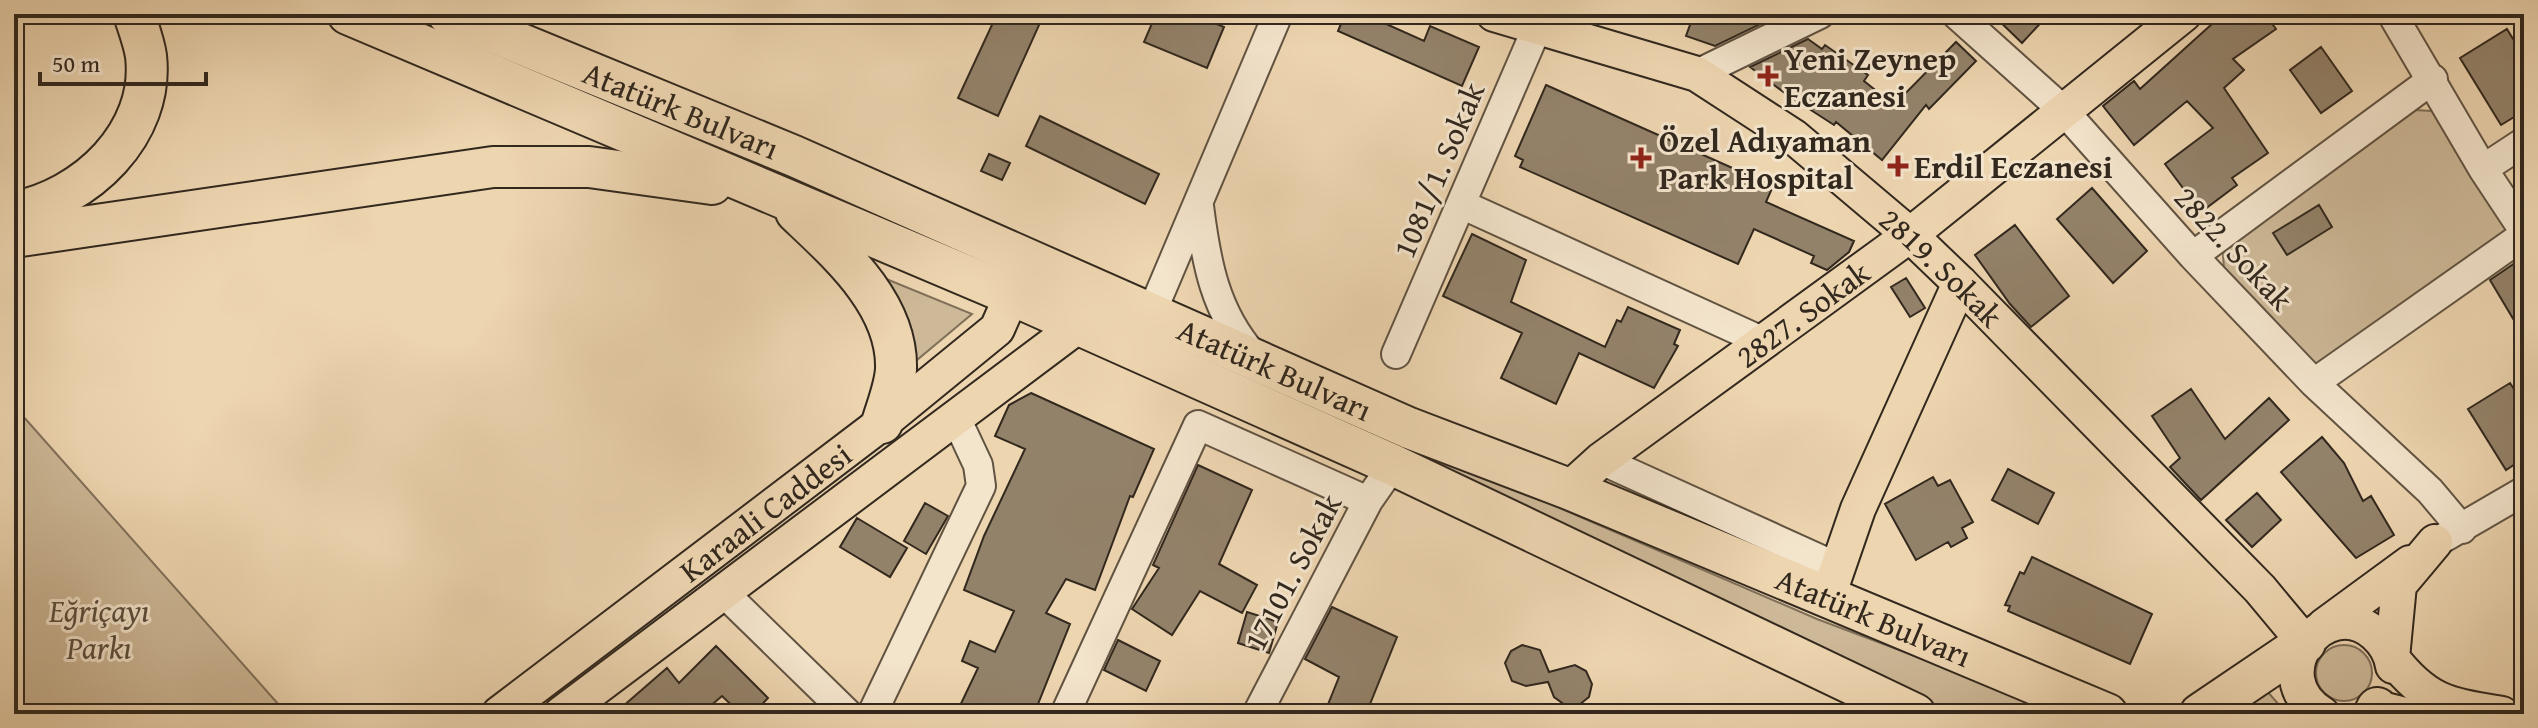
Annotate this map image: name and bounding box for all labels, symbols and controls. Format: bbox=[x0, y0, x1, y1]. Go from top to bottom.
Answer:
place label: Yeni Zeynep Eczanesi bbox=[1784, 35, 1956, 119]
scale bar bbox=[40, 36, 206, 86]
text: 50 m bbox=[52, 46, 100, 81]
street label: Atatürk Bulvarı bbox=[576, 48, 786, 171]
marker: Yeni Zeynep Eczanesi bbox=[1759, 67, 1777, 85]
street label: 1081/1. Sokak bbox=[1380, 74, 1496, 265]
place label: Özel Adıyaman Park Hospital bbox=[1659, 117, 1871, 201]
place label: Erdil Eczanesi bbox=[1914, 143, 2113, 190]
marker: Özel Adıyaman Park Hospital bbox=[1630, 147, 1652, 169]
marker: Erdil Eczanesi bbox=[1889, 157, 1907, 175]
street label: 2822. Sokak bbox=[2164, 175, 2305, 322]
street label: 2819. Sokak bbox=[1869, 196, 2015, 338]
street label: 2827. Sokak bbox=[1725, 248, 1880, 378]
street label: Atatürk Bulvarı bbox=[1170, 305, 1380, 432]
street label: Karaali Caddesi bbox=[669, 431, 861, 593]
street label: 17101. Sokak bbox=[1231, 485, 1353, 659]
street label: Atatürk Bulvarı bbox=[1769, 555, 1979, 678]
park label: Eğriçayı Parkı bbox=[48, 587, 149, 671]

